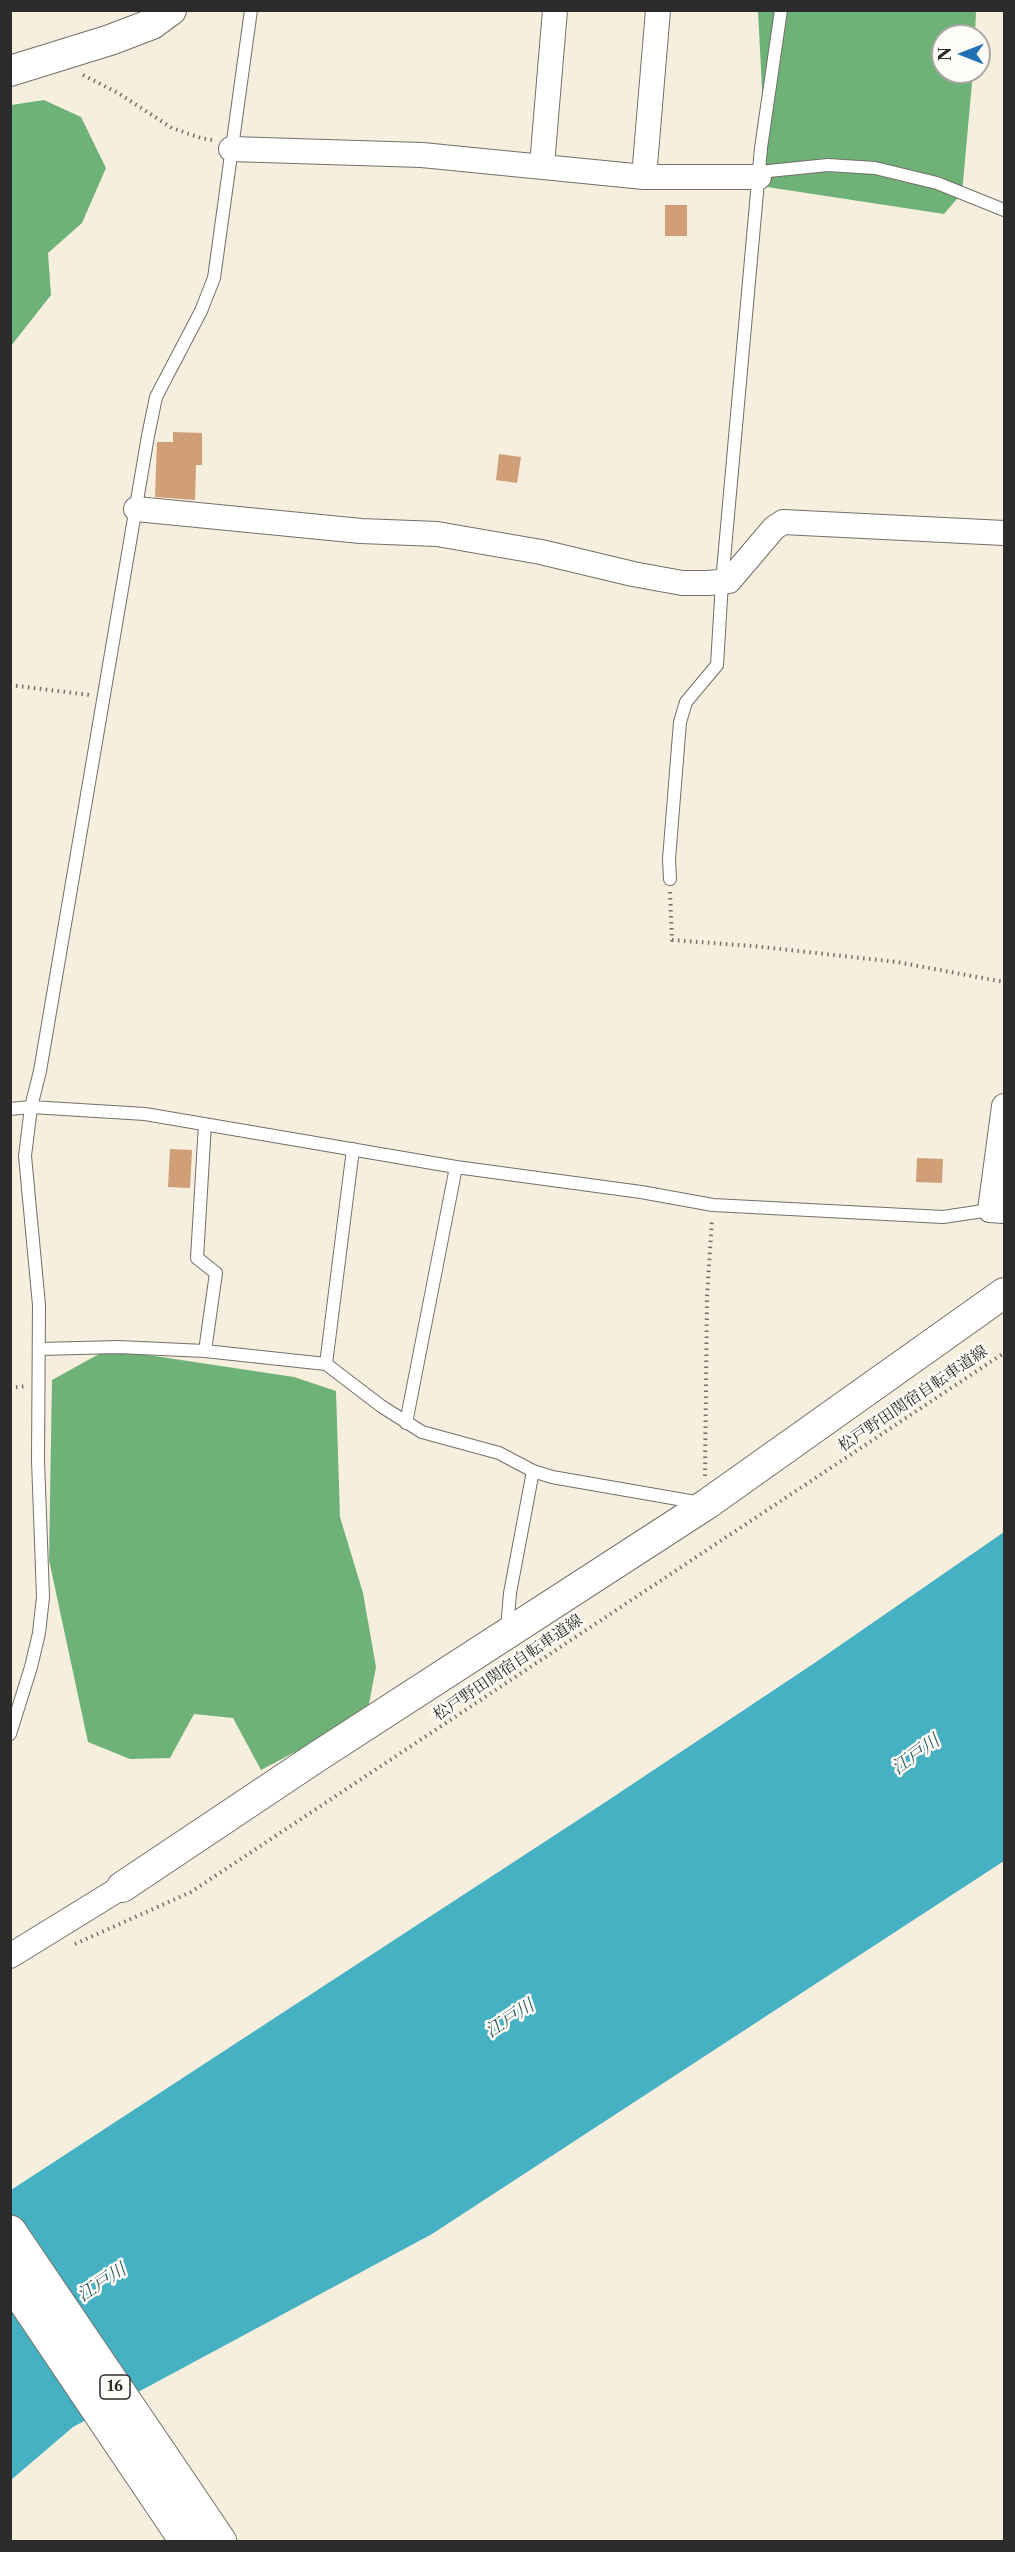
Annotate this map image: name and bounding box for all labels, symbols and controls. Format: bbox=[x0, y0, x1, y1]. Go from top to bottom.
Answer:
north arrow bbox=[931, 24, 991, 84]
text: N bbox=[935, 47, 955, 61]
street label: 松戸野田関宿自転車道線 bbox=[835, 1342, 991, 1456]
street label: 松戸野田関宿自転車道線 bbox=[430, 1611, 586, 1725]
water label: 江戸川 bbox=[888, 1730, 944, 1780]
water label: 江戸川 bbox=[481, 1995, 539, 2043]
water label: 江戸川 bbox=[73, 2259, 131, 2307]
road number: 16 bbox=[100, 2375, 130, 2399]

